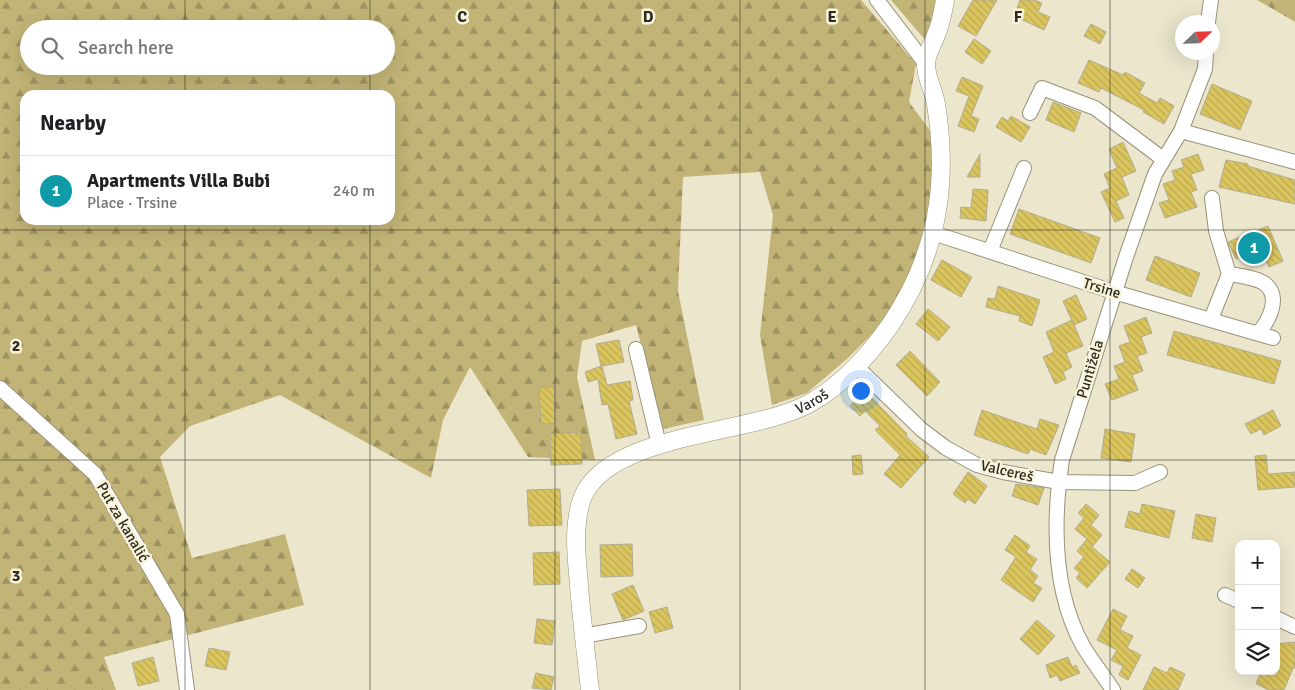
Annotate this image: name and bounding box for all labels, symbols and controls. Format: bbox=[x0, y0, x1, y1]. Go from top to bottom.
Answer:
text: C bbox=[457, 7, 467, 27]
text: D bbox=[643, 7, 654, 27]
text: E bbox=[827, 7, 837, 27]
text: F bbox=[1014, 7, 1023, 27]
north arrow bbox=[1175, 15, 1220, 60]
search box bbox=[20, 20, 395, 75]
icon: search bbox=[38, 34, 66, 62]
text: Search here bbox=[78, 36, 174, 60]
text: Nearby bbox=[40, 110, 106, 136]
text: Apartments Villa Bubi bbox=[87, 169, 270, 193]
text: 1 bbox=[52, 181, 60, 201]
text: 240 m bbox=[333, 181, 375, 201]
text: Place · Trsine bbox=[87, 193, 177, 213]
pin: 1 bbox=[1238, 229, 1270, 267]
street label: Trsine bbox=[1081, 274, 1123, 302]
text: 2 bbox=[12, 336, 20, 356]
street label: Puntižela bbox=[1073, 338, 1107, 400]
your location bbox=[848, 378, 874, 404]
street label: Varoš bbox=[793, 385, 832, 418]
street label: Valcereš bbox=[979, 456, 1036, 486]
street label: Put za kanalić bbox=[93, 479, 153, 565]
map controls bbox=[1235, 540, 1280, 675]
button: + bbox=[1235, 540, 1280, 585]
text: 3 bbox=[12, 566, 20, 586]
button: − bbox=[1235, 585, 1280, 630]
button: layers bbox=[1235, 630, 1280, 675]

